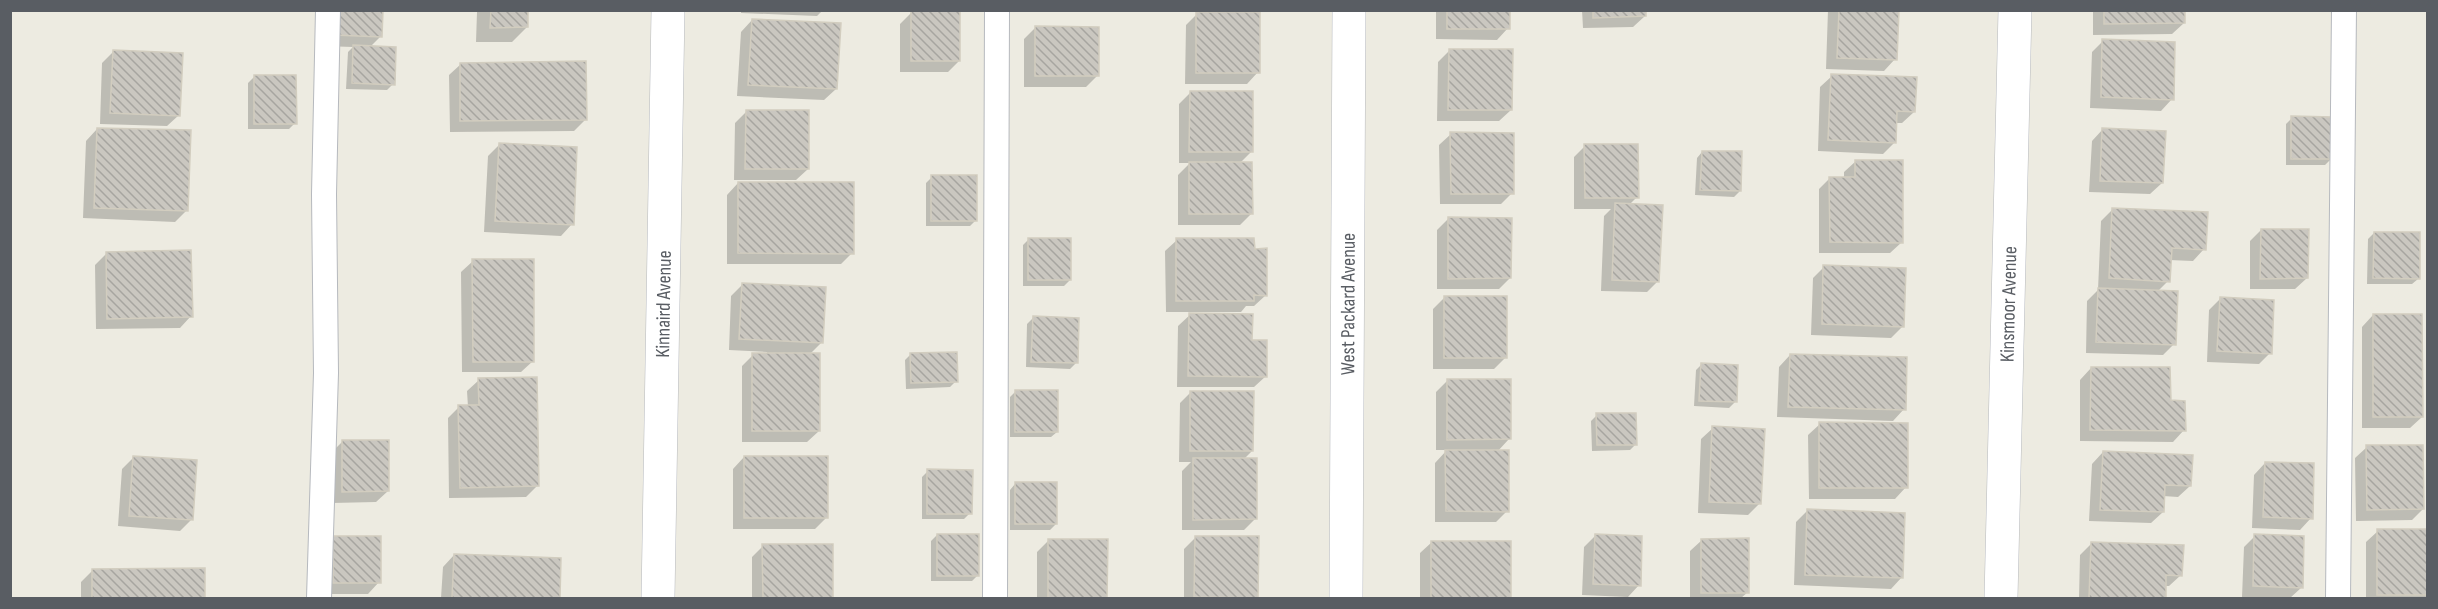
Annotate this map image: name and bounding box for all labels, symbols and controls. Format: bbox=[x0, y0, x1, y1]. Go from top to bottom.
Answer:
street label: West Packard Avenue bbox=[1336, 233, 1361, 375]
street label: Kinsmoor Avenue bbox=[1996, 246, 2022, 362]
street label: Kinnaird Avenue bbox=[651, 250, 677, 358]

